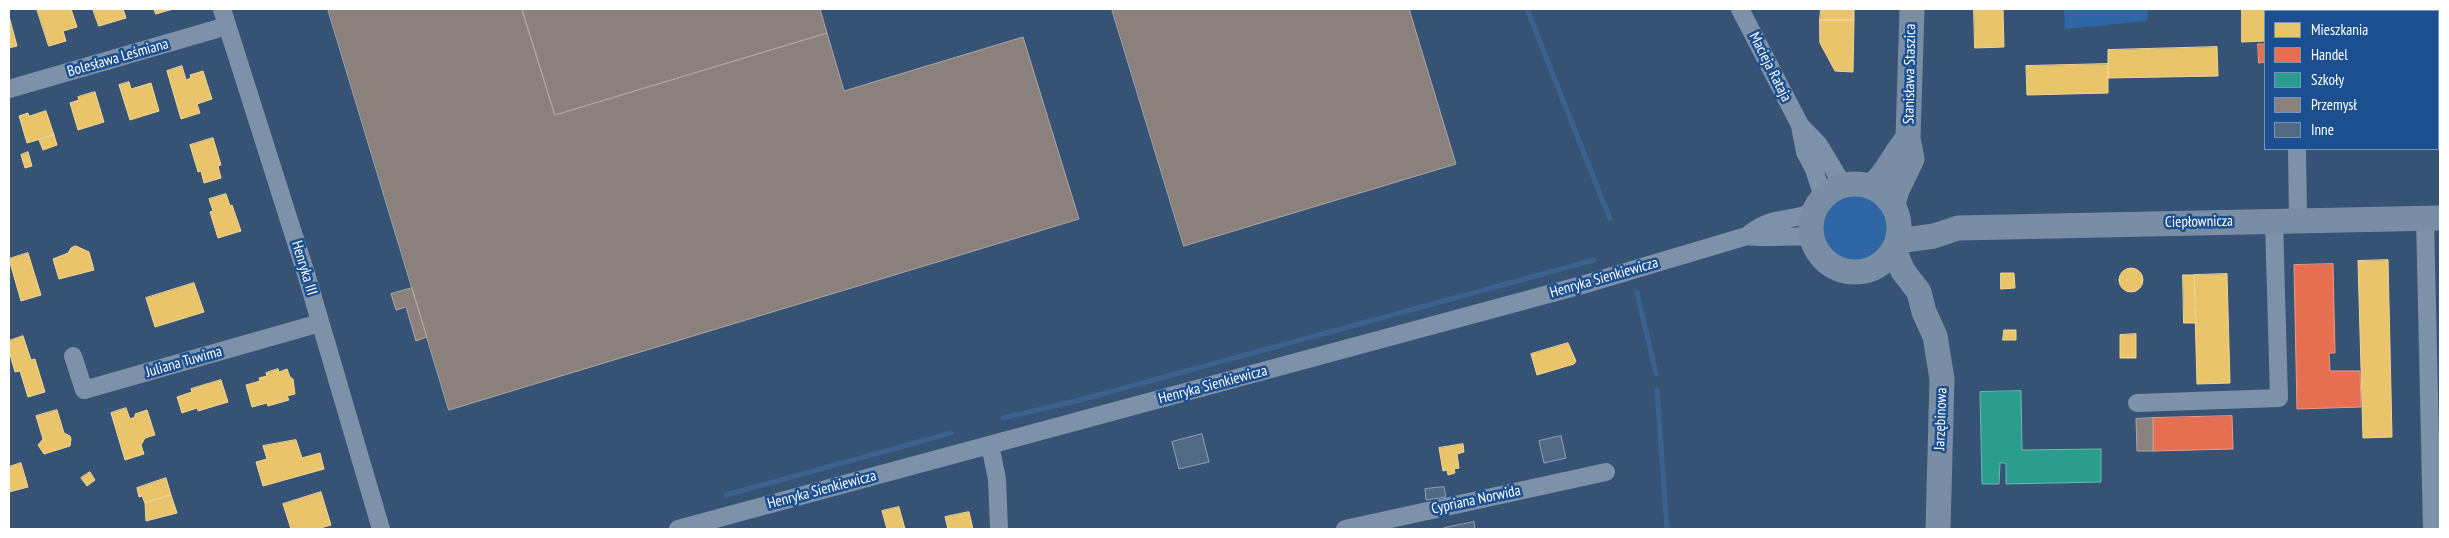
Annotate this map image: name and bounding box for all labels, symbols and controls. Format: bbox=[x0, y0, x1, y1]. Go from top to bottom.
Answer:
legend bbox=[2264, 10, 2439, 150]
text: Mieszkania bbox=[2311, 20, 2368, 39]
street label: Stanisława Staszica bbox=[1900, 24, 1920, 124]
street label: Macieja Rataja bbox=[1745, 29, 1795, 105]
street label: Bolesława Leśmiana bbox=[65, 35, 171, 81]
text: Handel bbox=[2311, 45, 2348, 64]
text: Szkoły bbox=[2311, 70, 2344, 89]
text: Przemysł bbox=[2311, 95, 2357, 114]
text: Inne bbox=[2311, 120, 2334, 139]
street label: Ciepłownicza bbox=[2165, 212, 2233, 232]
street label: Henryka III bbox=[287, 239, 321, 297]
street label: Henryka Sienkiewicza bbox=[1548, 254, 1660, 302]
street label: Juliana Tuwima bbox=[144, 343, 224, 381]
street label: Henryka Sienkiewicza bbox=[1157, 362, 1269, 408]
street label: Jarzębinowa bbox=[1931, 387, 1951, 451]
street label: Henryka Sienkiewicza bbox=[766, 467, 878, 513]
street label: Cypriana Norwida bbox=[1430, 482, 1522, 518]

